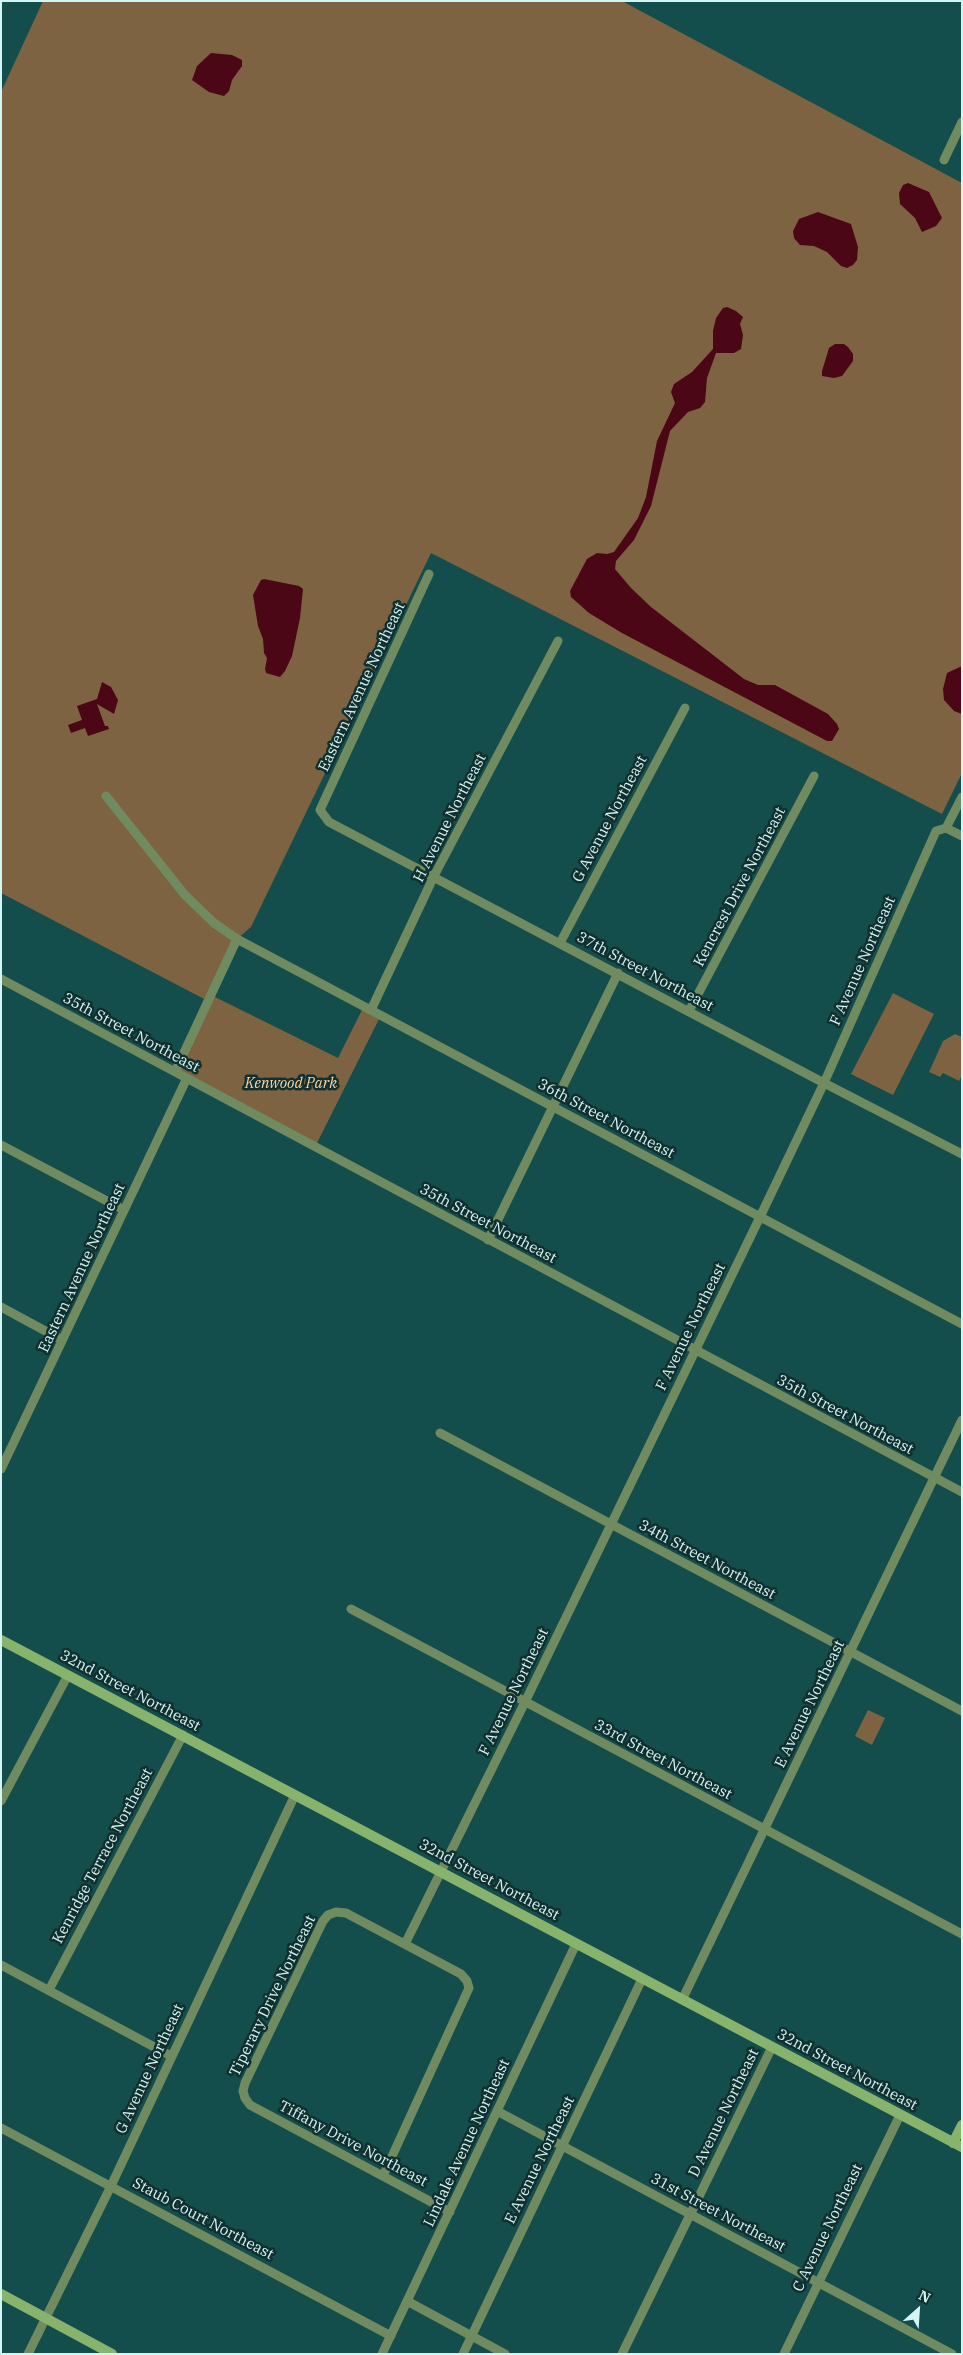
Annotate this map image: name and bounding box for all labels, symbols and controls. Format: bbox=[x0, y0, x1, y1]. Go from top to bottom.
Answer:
street label: Eastern Avenue Northeast bbox=[315, 600, 409, 774]
street label: H Avenue Northeast bbox=[410, 751, 490, 885]
street label: G Avenue Northeast bbox=[569, 753, 651, 885]
street label: Kencrest Drive Northeast bbox=[690, 804, 790, 970]
street label: F Avenue Northeast bbox=[826, 894, 900, 1028]
street label: 37th Street Northeast bbox=[574, 928, 716, 1016]
street label: 35th Street Northeast bbox=[60, 989, 202, 1077]
park label: Kenwood Park bbox=[245, 1075, 337, 1093]
street label: 36th Street Northeast bbox=[535, 1075, 677, 1163]
street label: 35th Street Northeast bbox=[417, 1180, 559, 1268]
street label: Eastern Avenue Northeast bbox=[35, 1181, 129, 1355]
street label: F Avenue Northeast bbox=[652, 1260, 730, 1394]
street label: 35th Street Northeast bbox=[774, 1371, 916, 1459]
street label: 34th Street Northeast bbox=[636, 1516, 778, 1604]
street label: F Avenue Northeast bbox=[475, 1625, 553, 1759]
street label: E Avenue Northeast bbox=[771, 1637, 849, 1771]
street label: 32nd Street Northeast bbox=[57, 1646, 203, 1736]
street label: 33rd Street Northeast bbox=[591, 1716, 735, 1804]
street label: Kenridge Terrace Northeast bbox=[49, 1765, 157, 1947]
street label: 32nd Street Northeast bbox=[416, 1835, 562, 1925]
street label: Tiperary Drive Northeast bbox=[226, 1912, 320, 2080]
street label: G Avenue Northeast bbox=[112, 2001, 188, 2137]
street label: 32nd Street Northeast bbox=[774, 2025, 920, 2115]
street label: D Avenue Northeast bbox=[685, 2046, 763, 2180]
street label: Lindale Avenue Northeast bbox=[420, 2056, 514, 2230]
street label: E Avenue Northeast bbox=[501, 2093, 579, 2227]
street label: Tiffany Drive Northeast bbox=[276, 2097, 430, 2191]
street label: C Avenue Northeast bbox=[789, 2161, 867, 2295]
street label: 31st Street Northeast bbox=[648, 2170, 788, 2256]
street label: Staub Court Northeast bbox=[129, 2174, 277, 2264]
north arrow bbox=[893, 2285, 943, 2335]
text: N bbox=[916, 2286, 933, 2307]

